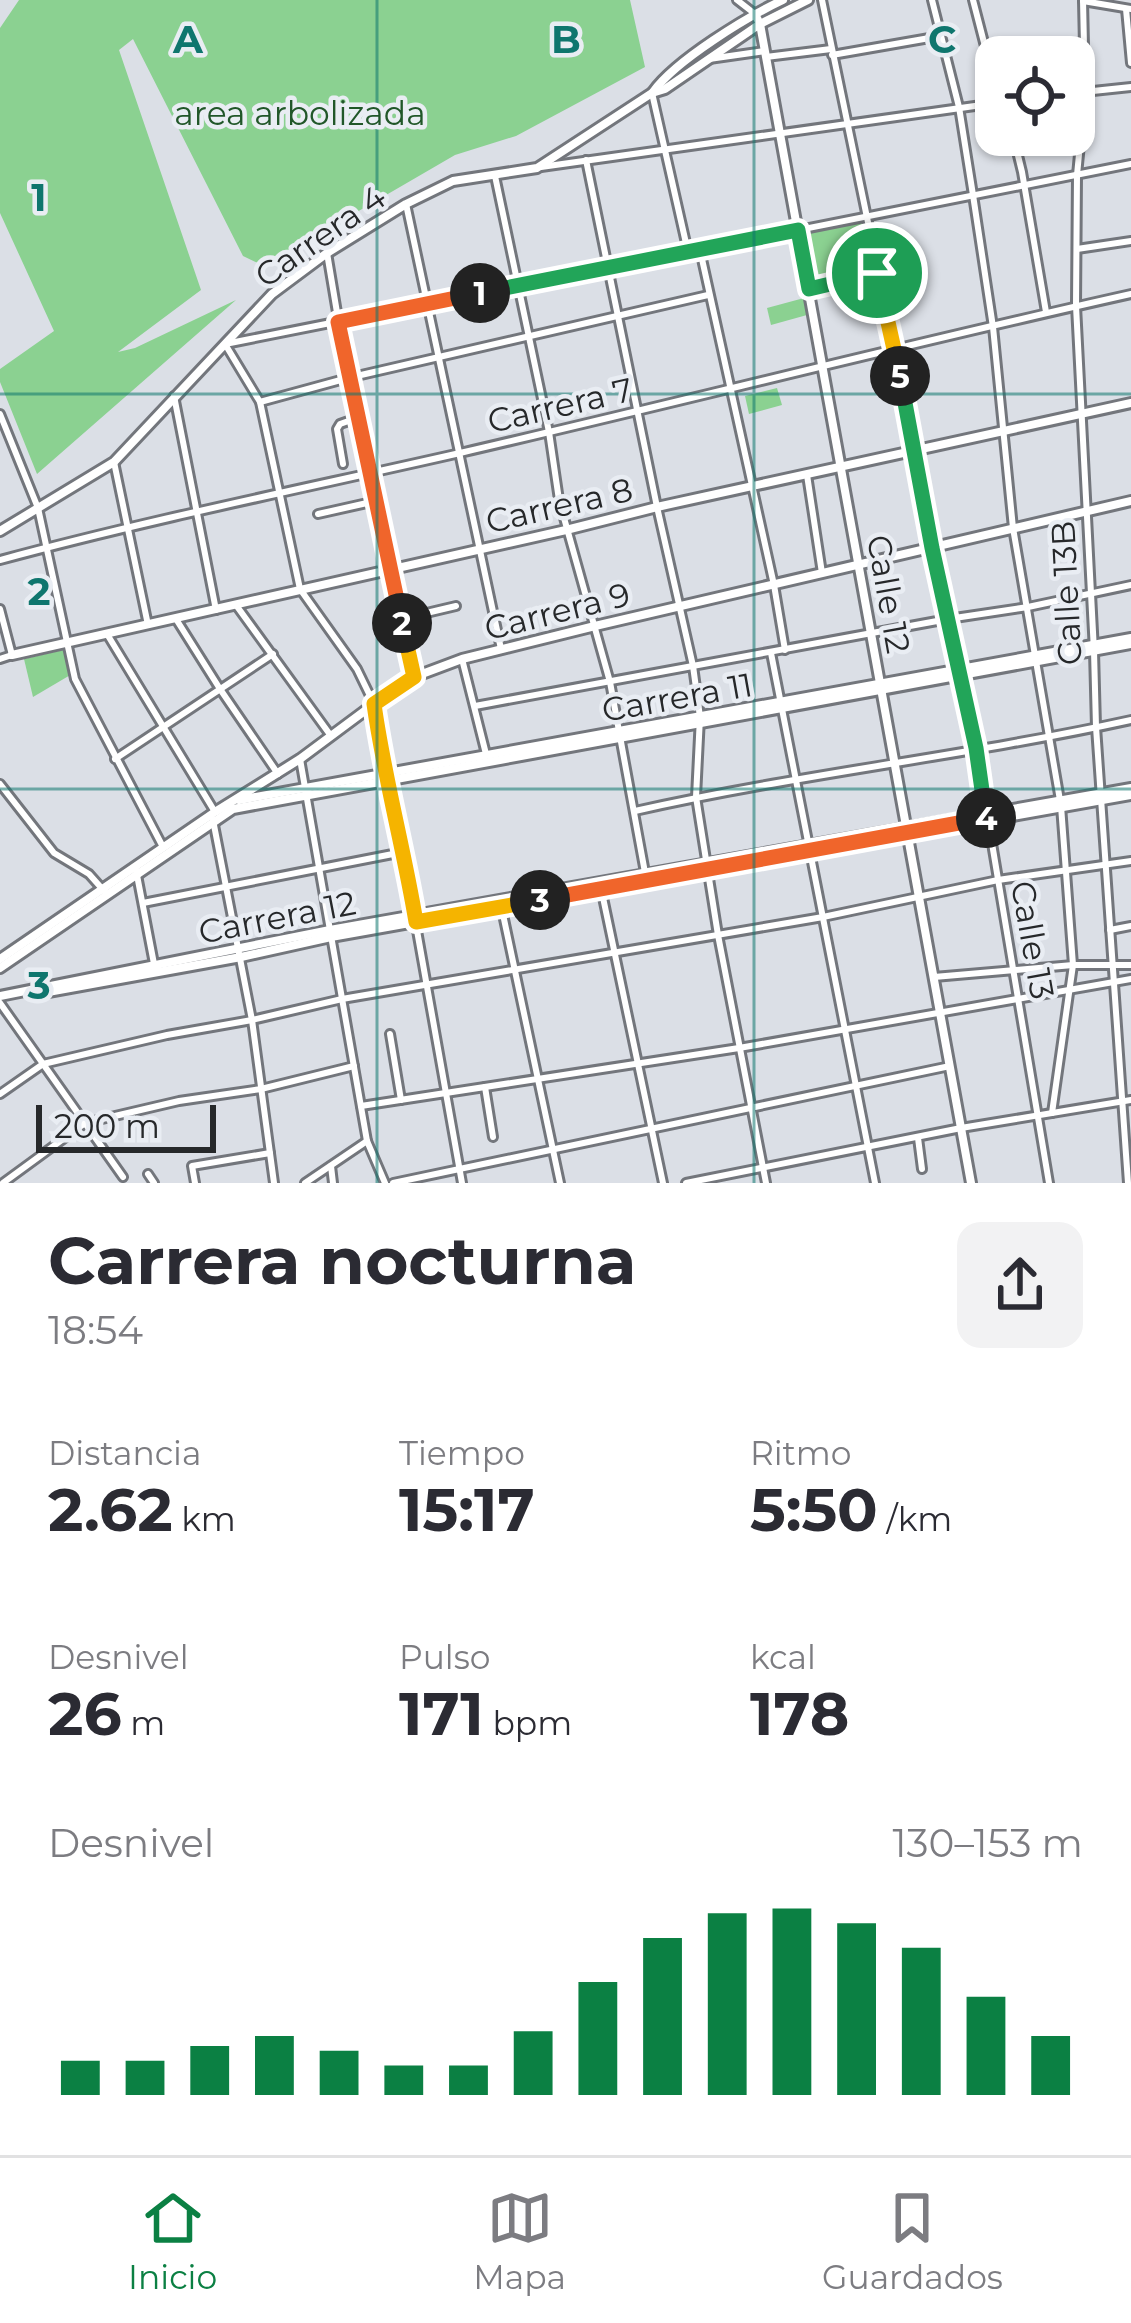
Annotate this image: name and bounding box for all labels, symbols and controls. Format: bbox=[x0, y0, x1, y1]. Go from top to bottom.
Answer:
text: A bbox=[172, 15, 204, 63]
text: B bbox=[551, 15, 581, 63]
text: C bbox=[928, 15, 956, 63]
map controls bbox=[975, 36, 1095, 156]
button: locate bbox=[975, 36, 1095, 156]
park label: area arbolizada bbox=[174, 93, 426, 133]
text: 1 bbox=[31, 173, 47, 221]
street label: Carrera 4 bbox=[247, 176, 393, 295]
pin bbox=[826, 222, 928, 324]
icon: arrive bbox=[844, 240, 910, 306]
pin: 1 bbox=[450, 263, 510, 323]
text: 1 bbox=[474, 273, 486, 313]
pin: 5 bbox=[870, 346, 930, 406]
text: 5 bbox=[890, 356, 910, 396]
street label: Carrera 7 bbox=[484, 369, 636, 441]
street label: Carrera 8 bbox=[482, 469, 636, 541]
street label: Calle 13B bbox=[1042, 520, 1090, 666]
street label: Calle 12 bbox=[859, 532, 919, 656]
text: 2 bbox=[27, 567, 51, 615]
street label: Carrera 9 bbox=[480, 574, 634, 648]
pin: 2 bbox=[372, 593, 432, 653]
text: 2 bbox=[392, 603, 412, 643]
street label: Carrera 11 bbox=[599, 664, 755, 730]
pin: 4 bbox=[956, 788, 1016, 848]
text: 4 bbox=[975, 798, 997, 838]
pin: 3 bbox=[510, 870, 570, 930]
street label: Calle 13 bbox=[1003, 878, 1063, 1002]
text: 3 bbox=[530, 880, 550, 920]
street label: Carrera 12 bbox=[195, 882, 359, 952]
text: 3 bbox=[26, 961, 51, 1009]
scale bar bbox=[36, 1099, 216, 1152]
text: 200 m bbox=[54, 1106, 160, 1146]
text: Carrera nocturna bbox=[48, 1220, 637, 1301]
button: share bbox=[957, 1222, 1083, 1348]
text: 18:54 bbox=[48, 1306, 143, 1354]
text: Distancia bbox=[48, 1433, 201, 1473]
text: Tiempo bbox=[399, 1433, 525, 1473]
text: Ritmo bbox=[750, 1433, 852, 1473]
text: 2.62 bbox=[48, 1473, 173, 1546]
text: 15:17 bbox=[399, 1473, 535, 1546]
text: 5:50 bbox=[750, 1473, 878, 1546]
text: km bbox=[173, 1499, 236, 1539]
text: /km bbox=[878, 1499, 952, 1539]
text: Desnivel bbox=[48, 1637, 189, 1677]
text: Pulso bbox=[399, 1637, 491, 1677]
text: kcal bbox=[750, 1637, 816, 1677]
text: 26 bbox=[48, 1677, 122, 1750]
text: 171 bbox=[399, 1677, 484, 1750]
text: 178 bbox=[750, 1677, 849, 1750]
text: m bbox=[122, 1703, 165, 1743]
text: bpm bbox=[484, 1703, 572, 1743]
text: Desnivel bbox=[48, 1819, 214, 1867]
text: 130–153 m bbox=[892, 1819, 1083, 1867]
tab: Inicio bbox=[128, 2185, 217, 2297]
tab: Mapa bbox=[473, 2185, 566, 2297]
tab: Guardados bbox=[822, 2185, 1003, 2297]

